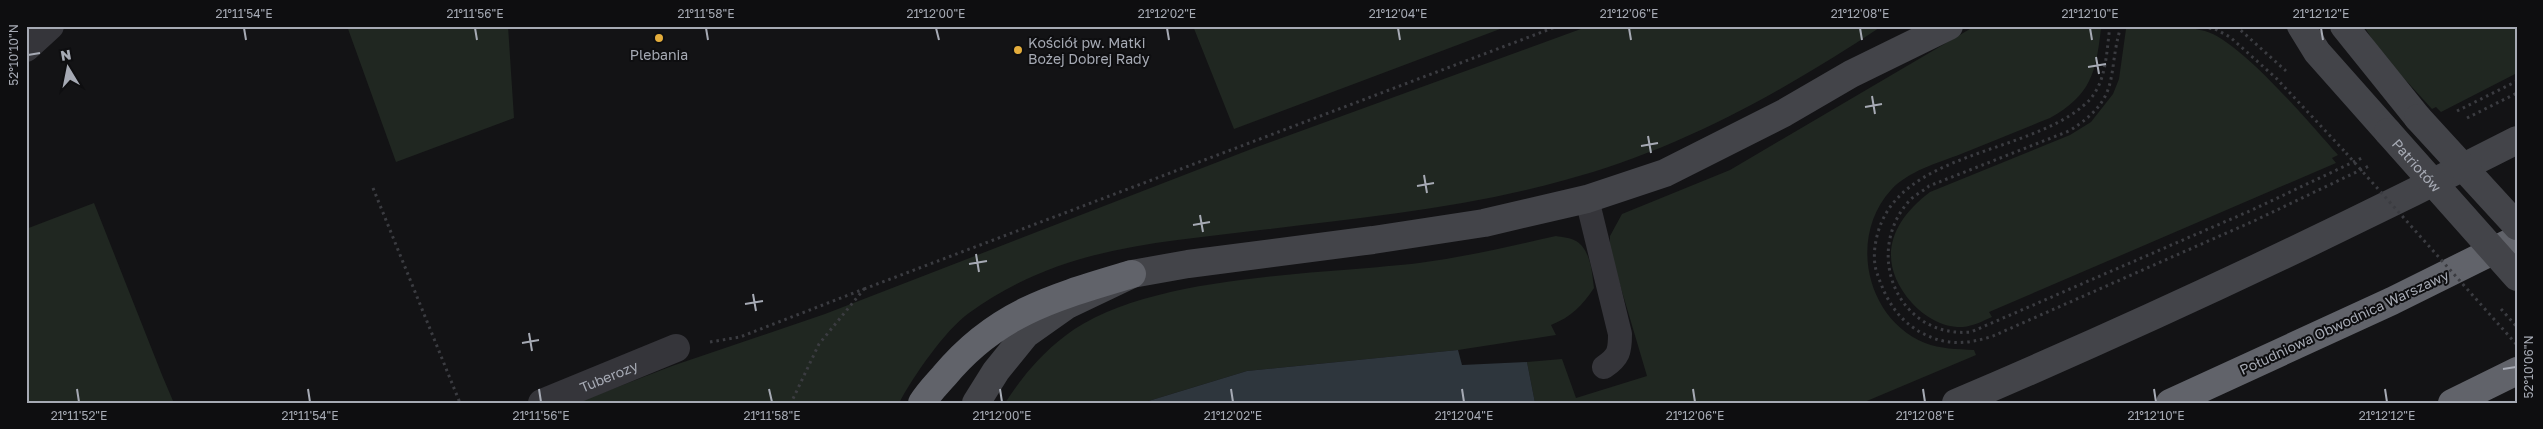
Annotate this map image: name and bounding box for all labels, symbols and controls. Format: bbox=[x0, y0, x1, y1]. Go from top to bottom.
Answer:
text: 21°11'54"E bbox=[215, 6, 273, 21]
text: 21°11'56"E bbox=[446, 6, 504, 21]
text: 21°11'58"E bbox=[677, 6, 735, 21]
text: 21°12'00"E bbox=[907, 6, 965, 21]
text: 21°12'02"E bbox=[1138, 6, 1196, 21]
text: 21°12'04"E bbox=[1369, 6, 1427, 21]
text: 21°12'06"E bbox=[1600, 6, 1658, 21]
text: 21°12'08"E bbox=[1831, 6, 1889, 21]
text: 21°12'10"E bbox=[2061, 6, 2119, 21]
text: 21°12'12"E bbox=[2293, 6, 2349, 21]
text: 52°10'10"N bbox=[6, 24, 21, 86]
marker: Plebania bbox=[653, 32, 665, 44]
place label: Kościół pw. Matki Bożej Dobrej Rady bbox=[1028, 34, 1150, 67]
north arrow bbox=[42, 42, 92, 92]
marker: Kościół pw. Matki Bożej Dobrej Rady bbox=[1012, 44, 1024, 56]
text: N bbox=[59, 45, 72, 64]
place label: Plebania bbox=[630, 46, 688, 63]
street label: Patriotów bbox=[2389, 135, 2445, 195]
street label: Południowa Obwodnica Warszawy bbox=[2237, 266, 2452, 378]
text: 52°10'06"N bbox=[2521, 335, 2536, 399]
street label: Tuberozy bbox=[577, 356, 640, 395]
text: 21°11'52"E bbox=[51, 408, 107, 423]
text: 21°11'54"E bbox=[281, 408, 339, 423]
text: 21°11'56"E bbox=[512, 408, 570, 423]
text: 21°11'58"E bbox=[743, 408, 801, 423]
text: 21°12'00"E bbox=[973, 408, 1031, 423]
text: 21°12'02"E bbox=[1204, 408, 1262, 423]
text: 21°12'04"E bbox=[1435, 408, 1493, 423]
text: 21°12'06"E bbox=[1666, 408, 1724, 423]
text: 21°12'08"E bbox=[1896, 408, 1954, 423]
text: 21°12'10"E bbox=[2127, 408, 2185, 423]
text: 21°12'12"E bbox=[2359, 408, 2415, 423]

